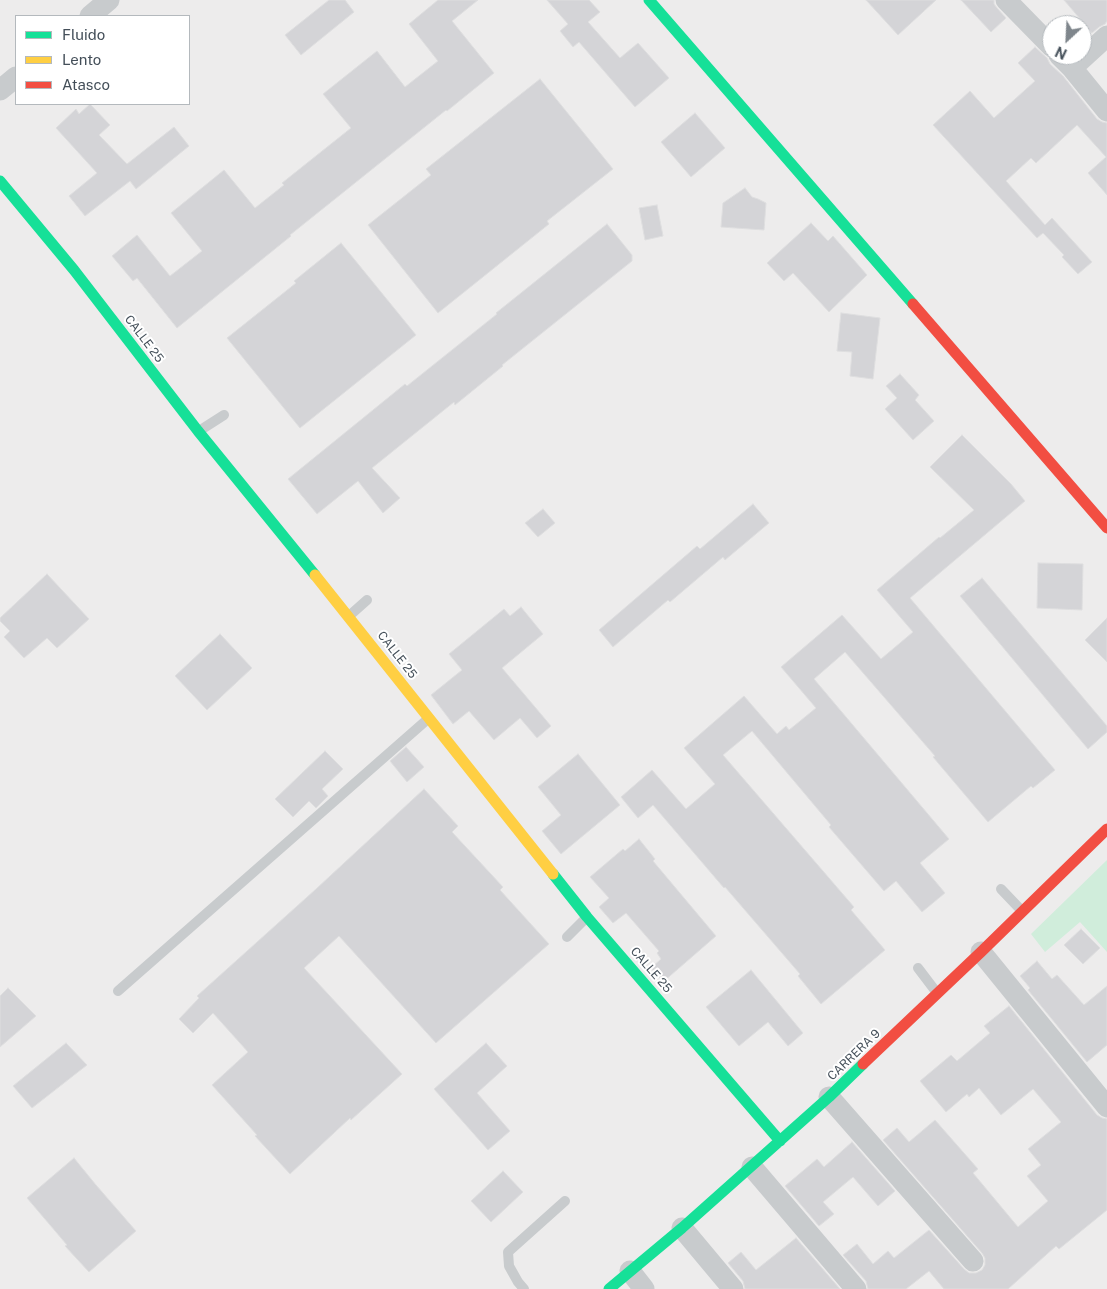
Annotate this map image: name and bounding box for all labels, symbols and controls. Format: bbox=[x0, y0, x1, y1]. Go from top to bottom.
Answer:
legend bbox=[15, 15, 190, 105]
north arrow bbox=[1042, 15, 1092, 65]
text: Fluido bbox=[62, 26, 105, 43]
text: N bbox=[1053, 43, 1069, 62]
text: Lento bbox=[62, 51, 101, 68]
text: Atasco bbox=[62, 76, 110, 93]
street label: CALLE 25 bbox=[121, 312, 167, 366]
street label: CALLE 25 bbox=[374, 629, 420, 681]
street label: CALLE 25 bbox=[627, 944, 675, 996]
street label: CARRERA 9 bbox=[825, 1026, 883, 1084]

